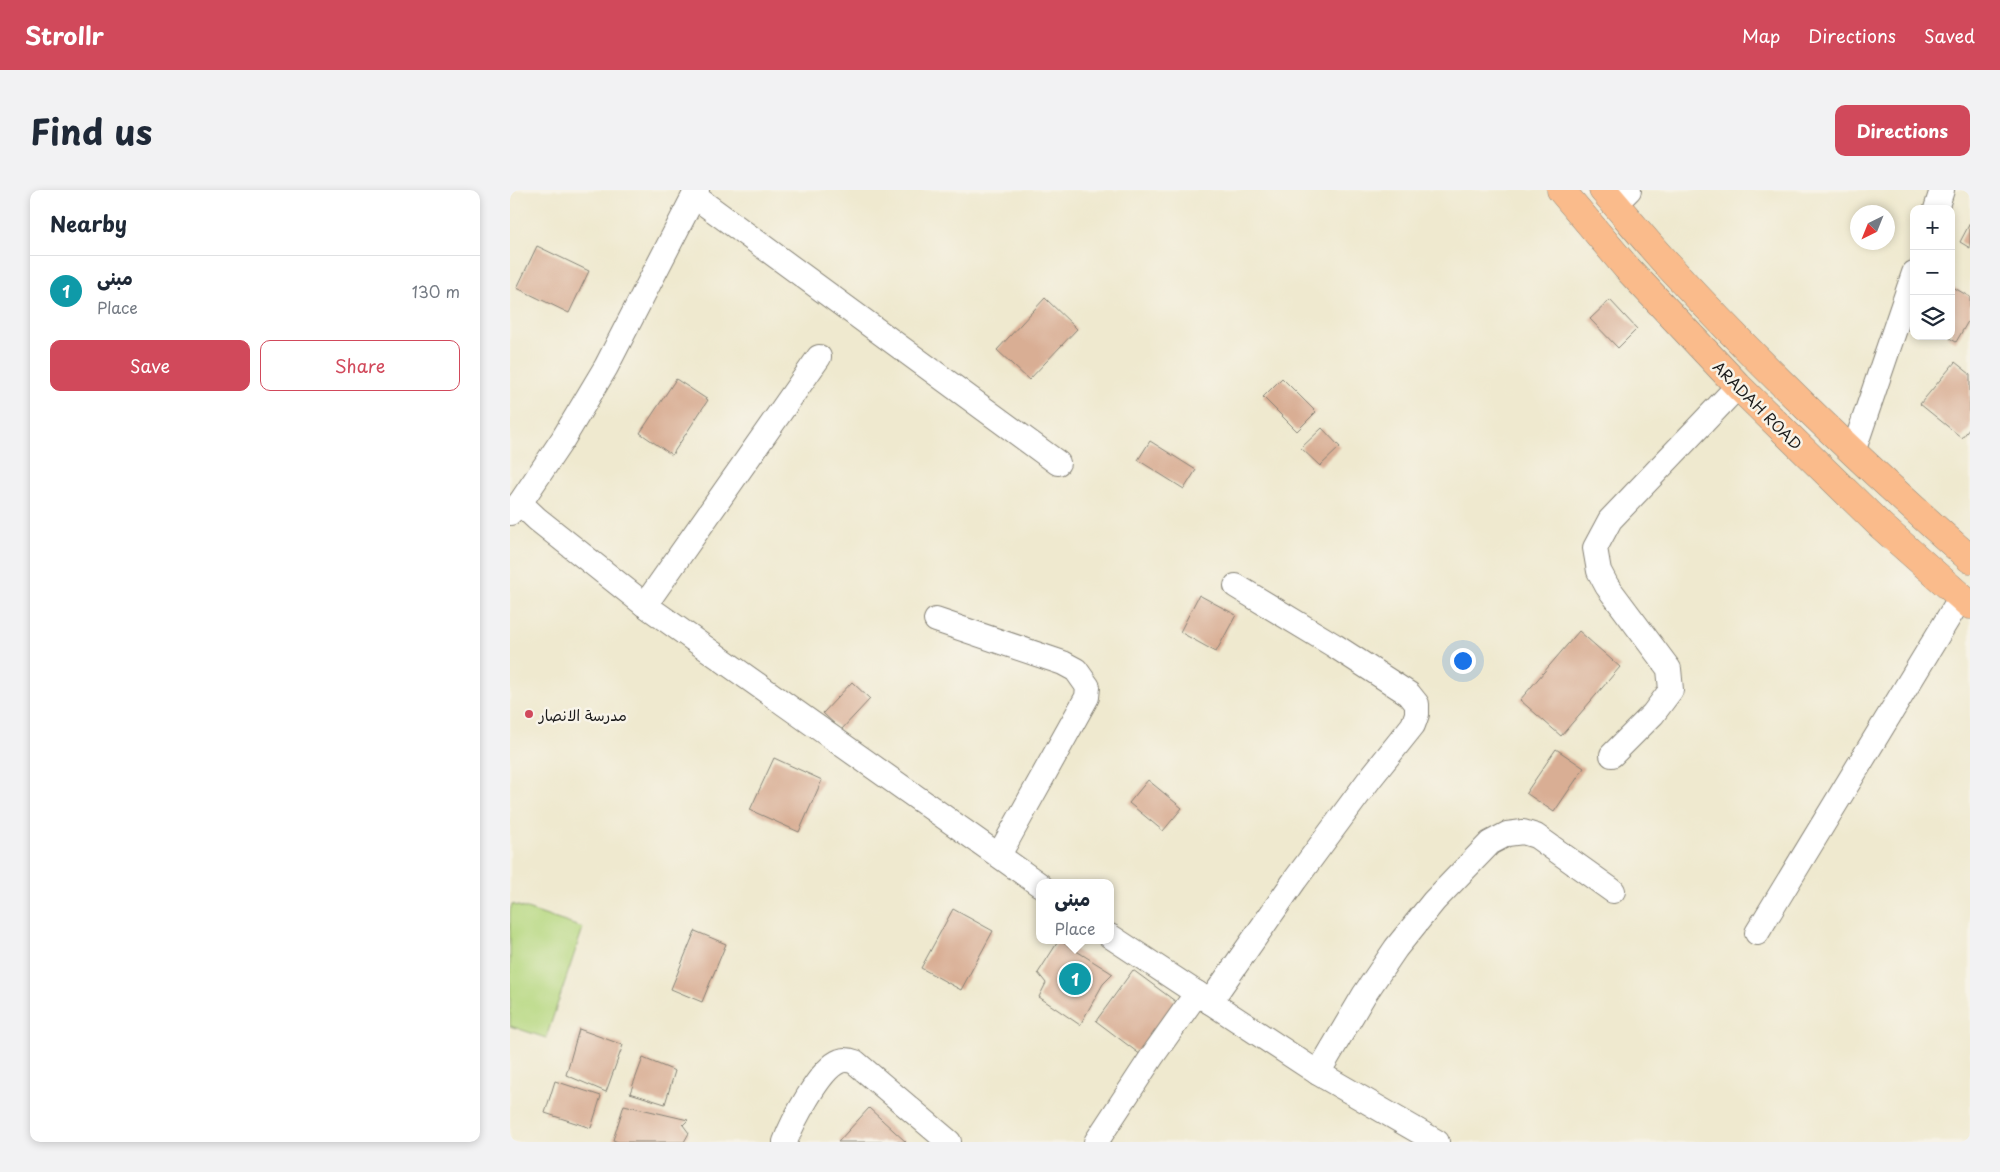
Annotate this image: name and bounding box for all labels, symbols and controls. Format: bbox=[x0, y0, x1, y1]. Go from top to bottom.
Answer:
text: Strollr bbox=[25, 17, 104, 53]
text: Map bbox=[1742, 22, 1780, 49]
text: Directions bbox=[1808, 22, 1896, 49]
text: Saved bbox=[1924, 22, 1975, 49]
text: Find us bbox=[30, 104, 152, 157]
button: Directions bbox=[1835, 105, 1970, 156]
north arrow bbox=[1850, 205, 1895, 250]
map controls bbox=[1910, 205, 1955, 340]
button: + bbox=[1910, 205, 1955, 250]
text: Nearby bbox=[50, 207, 127, 239]
button: − bbox=[1910, 250, 1955, 295]
text: مبنى bbox=[97, 263, 133, 291]
text: 1 bbox=[62, 279, 70, 303]
text: 130 m bbox=[412, 279, 460, 303]
text: Place bbox=[97, 295, 138, 319]
button: layers bbox=[1910, 295, 1955, 340]
button: Save bbox=[50, 340, 250, 391]
button: Share bbox=[260, 340, 460, 391]
street label: ARADAH ROAD bbox=[1708, 355, 1808, 455]
your location bbox=[1450, 648, 1476, 674]
place label: مدرسة الانصار bbox=[538, 703, 627, 726]
marker: مدرسة الانصار bbox=[523, 708, 535, 720]
popup bbox=[1036, 879, 1114, 944]
text: مبنى bbox=[1055, 884, 1090, 912]
text: Place bbox=[1055, 916, 1095, 940]
pin: 1 bbox=[1059, 960, 1091, 998]

